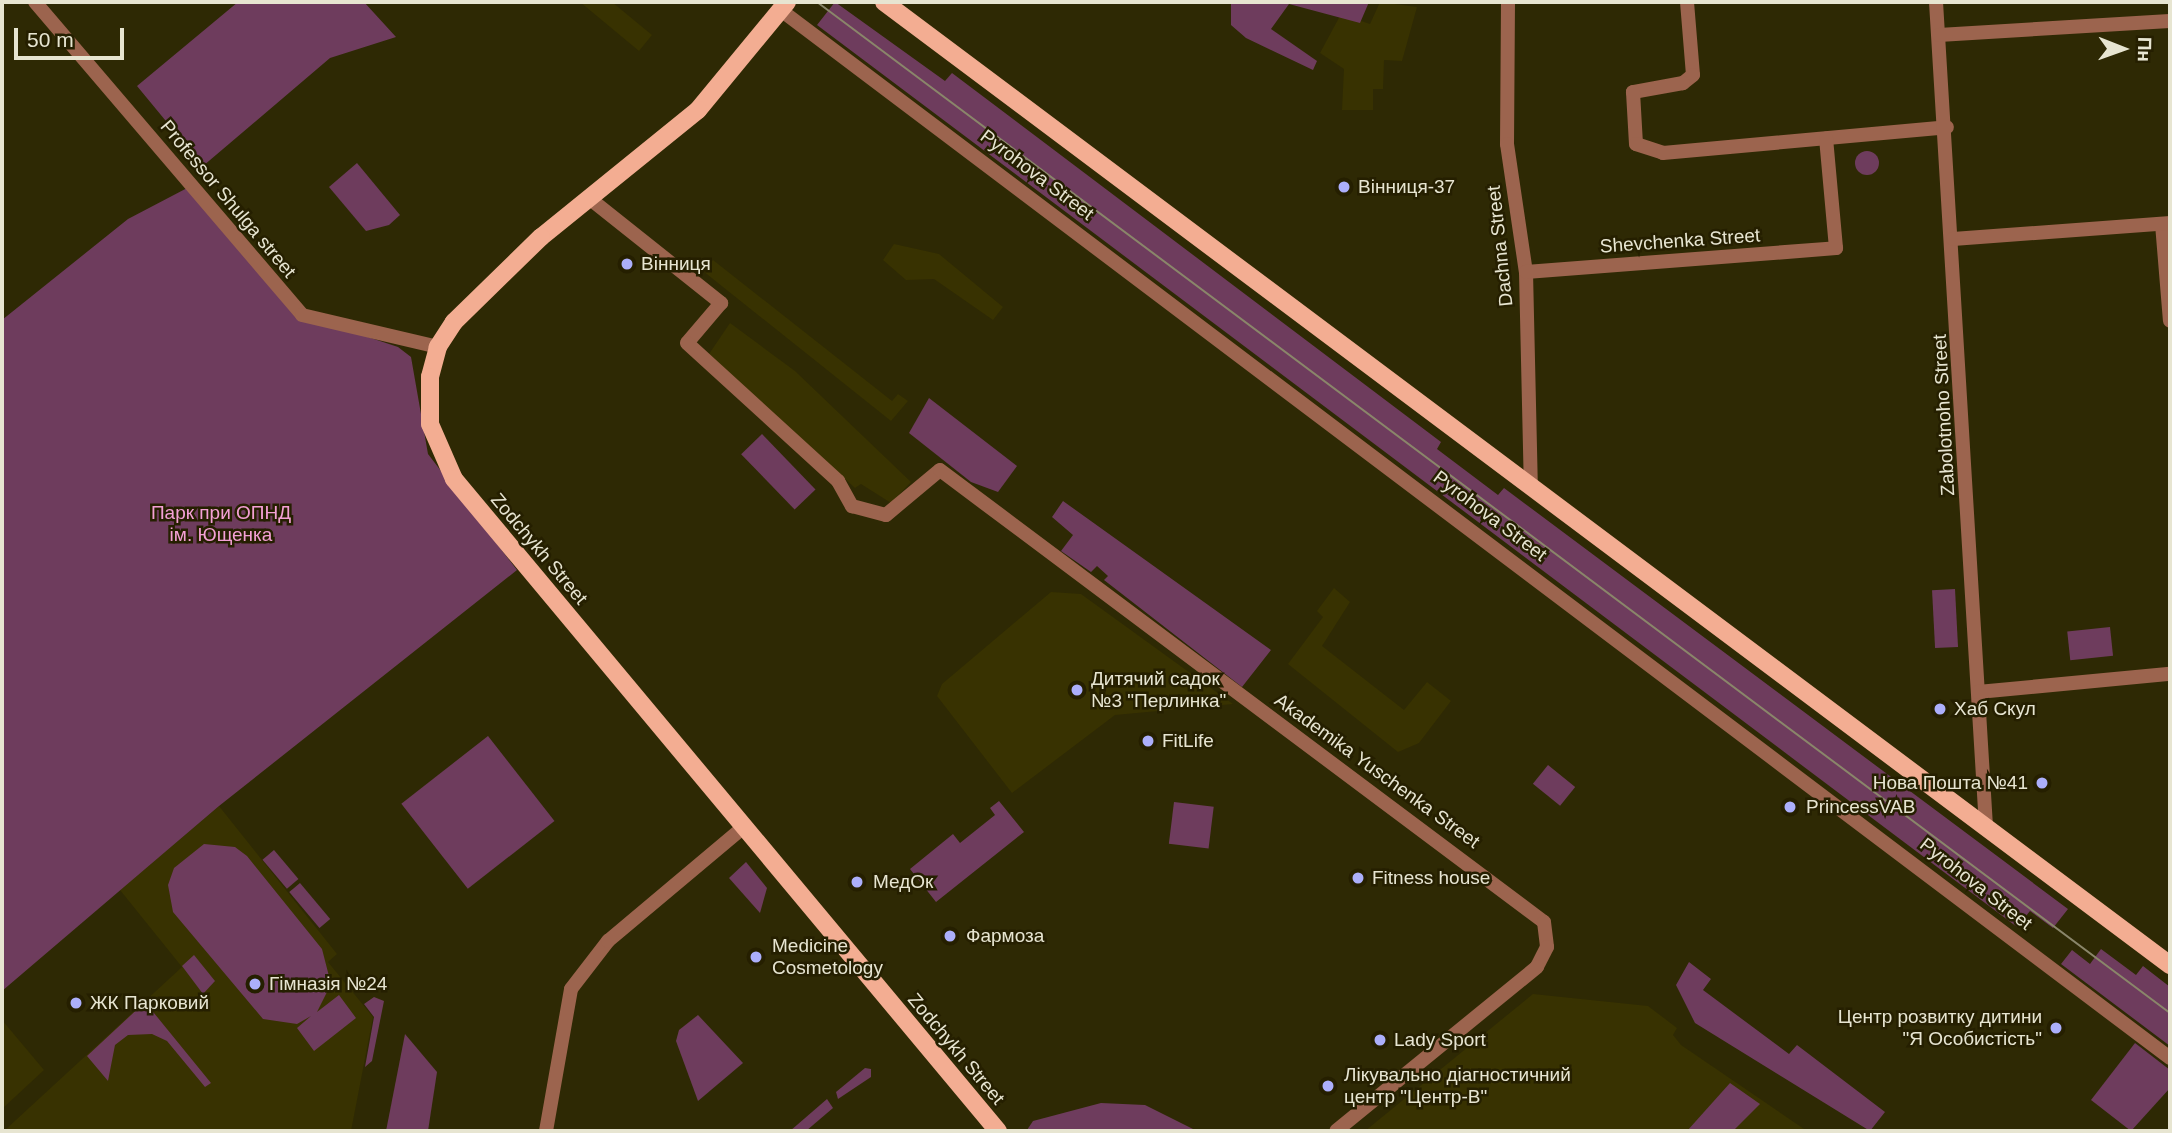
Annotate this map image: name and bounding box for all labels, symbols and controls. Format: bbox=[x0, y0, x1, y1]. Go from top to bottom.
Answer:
scale bar bbox=[18, 14, 128, 58]
north arrow bbox=[2088, 14, 2158, 84]
text: 50 m bbox=[27, 28, 74, 51]
text: Пн bbox=[2134, 37, 2155, 62]
street label: Professor Shulga street bbox=[155, 116, 301, 282]
street label: Pyrohova Street bbox=[976, 125, 1098, 225]
place label: Вінниця-37 bbox=[1358, 176, 1455, 198]
marker: Вінниця-37 bbox=[1336, 179, 1352, 195]
street label: Dachna Street bbox=[1482, 184, 1518, 308]
street label: Shevchenka Street bbox=[1599, 224, 1761, 258]
place label: Вінниця bbox=[641, 253, 711, 275]
marker: Вінниця bbox=[619, 256, 635, 272]
street label: Zabolotnoho Street bbox=[1928, 334, 1960, 496]
street label: Pyrohova Street bbox=[1429, 466, 1551, 566]
street label: Zodchykh Street bbox=[486, 489, 592, 609]
park label: Парк при ОПНД ім. Ющенка bbox=[151, 502, 291, 546]
place label: Дитячий садок №3 "Перлинка" bbox=[1091, 668, 1226, 712]
marker: Дитячий садок №3 "Перлинка" bbox=[1069, 682, 1085, 698]
street label: Akademika Yuschenka Street bbox=[1270, 689, 1484, 853]
place label: Хаб Скул bbox=[1954, 698, 2036, 720]
marker: Хаб Скул bbox=[1932, 701, 1948, 717]
place label: FitLife bbox=[1162, 730, 1214, 752]
marker: FitLife bbox=[1140, 733, 1156, 749]
place label: Нова Пошта №41 bbox=[1873, 772, 2028, 794]
marker: Нова Пошта №41 bbox=[2034, 775, 2050, 791]
place label: PrincessVAB bbox=[1806, 796, 1915, 818]
marker: PrincessVAB bbox=[1780, 797, 1800, 817]
street label: Pyrohova Street bbox=[1915, 833, 2037, 935]
place label: Fitness house bbox=[1372, 867, 1490, 889]
marker: Fitness house bbox=[1350, 870, 1366, 886]
place label: МедОк bbox=[873, 871, 933, 893]
marker: МедОк bbox=[847, 872, 867, 892]
place label: Фармоза bbox=[966, 925, 1044, 947]
marker: Фармоза bbox=[940, 926, 960, 946]
place label: Medicine Cosmetology bbox=[772, 935, 883, 979]
marker: Medicine Cosmetology bbox=[746, 947, 766, 967]
place label: Гімназія №24 bbox=[269, 973, 387, 995]
marker: Гімназія №24 bbox=[247, 976, 263, 992]
street label: Zodchykh Street bbox=[903, 989, 1009, 1109]
place label: ЖК Парковий bbox=[90, 992, 209, 1014]
marker: ЖК Парковий bbox=[68, 995, 84, 1011]
place label: Центр розвитку дитини "Я Особистість" bbox=[1838, 1006, 2042, 1050]
marker: Центр розвитку дитини "Я Особистість" bbox=[2048, 1020, 2064, 1036]
place label: Lady Sport bbox=[1394, 1029, 1486, 1051]
marker: Lady Sport bbox=[1372, 1032, 1388, 1048]
place label: Лікувально діагностичний центр "Центр-В" bbox=[1344, 1064, 1571, 1108]
marker: Лікувально діагностичний центр "Центр-В" bbox=[1318, 1076, 1338, 1096]

